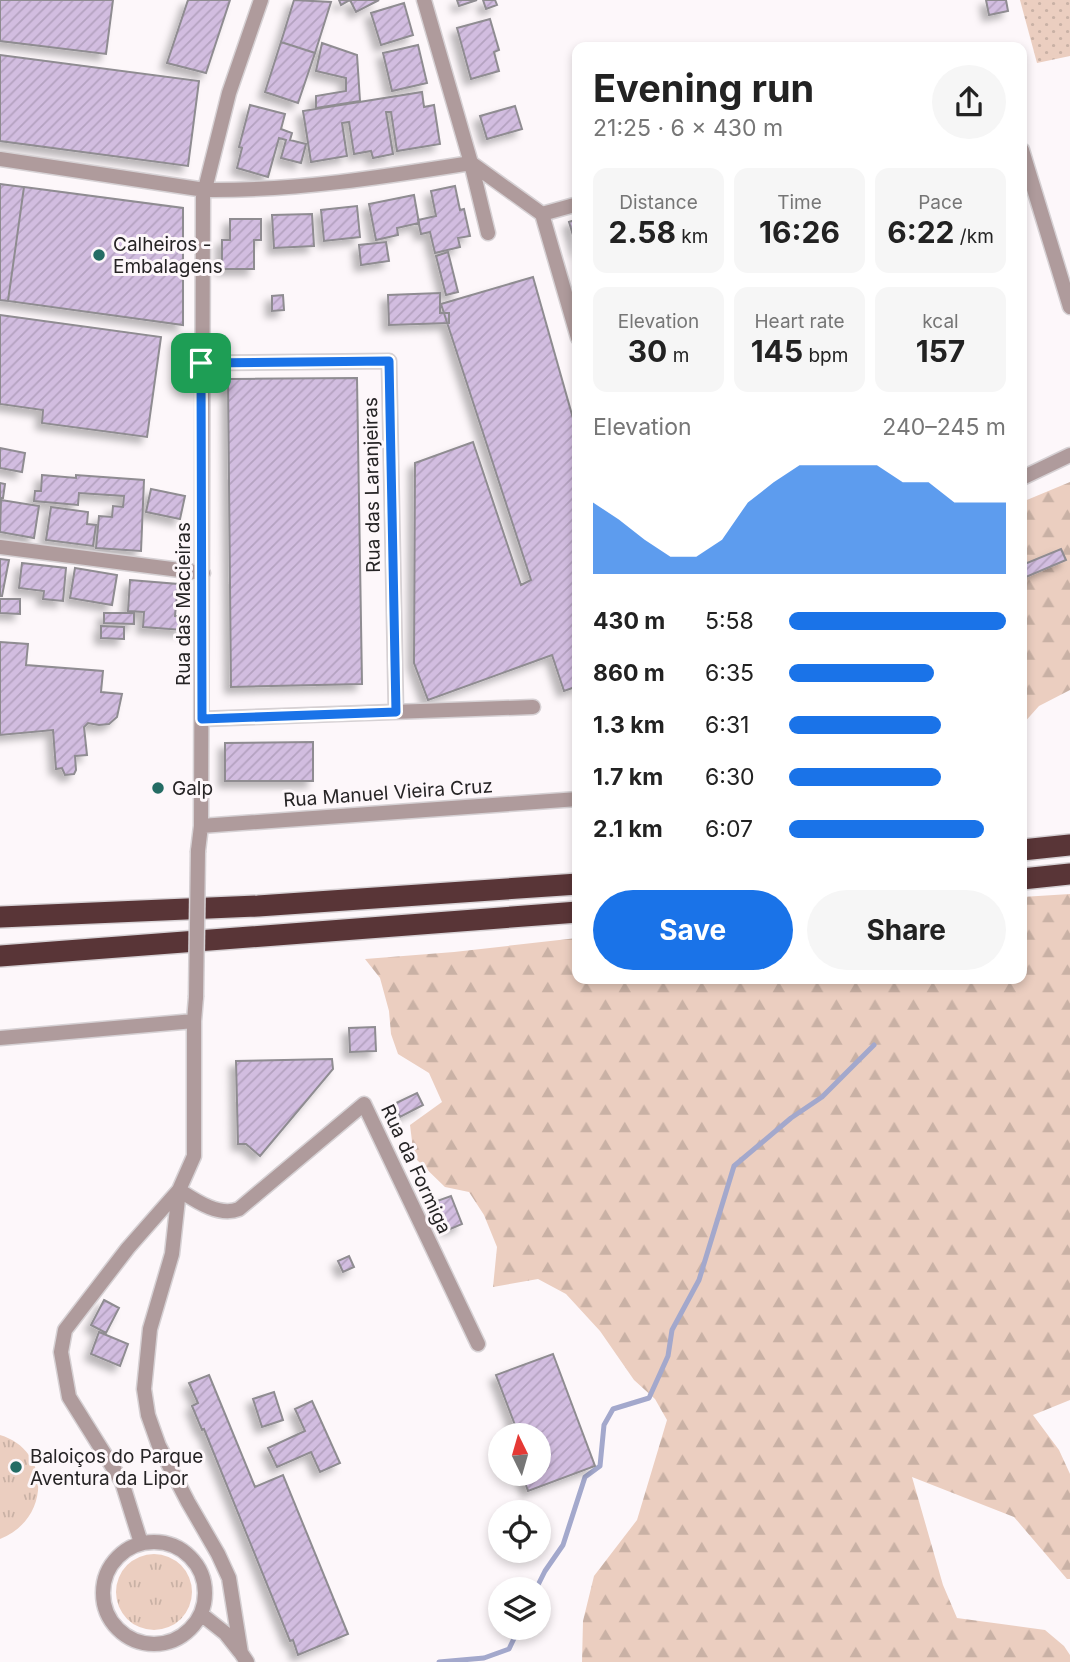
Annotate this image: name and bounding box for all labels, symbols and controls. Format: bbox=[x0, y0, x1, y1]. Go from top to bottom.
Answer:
text: Evening run bbox=[593, 65, 814, 111]
button: share bbox=[932, 65, 1006, 139]
text: 21:25 · 6 × 430 m bbox=[593, 114, 783, 142]
text: Distance bbox=[619, 191, 698, 214]
text: Time bbox=[777, 191, 822, 214]
text: Pace bbox=[918, 191, 963, 214]
text: 2.58 bbox=[609, 214, 676, 250]
text: 16:26 bbox=[759, 214, 840, 250]
text: 6:22 bbox=[887, 214, 955, 250]
text: km bbox=[676, 225, 708, 248]
text: /km bbox=[955, 225, 994, 248]
place label: Calheiros - Embalagens bbox=[113, 233, 223, 278]
marker: Calheiros - Embalagens bbox=[91, 247, 107, 263]
text: Elevation bbox=[618, 310, 699, 333]
text: Heart rate bbox=[755, 310, 845, 333]
text: kcal bbox=[922, 310, 959, 333]
pin bbox=[171, 333, 231, 393]
text: 30 bbox=[628, 333, 667, 369]
text: 145 bbox=[751, 333, 803, 369]
text: 157 bbox=[916, 333, 965, 369]
icon: arrive bbox=[182, 344, 220, 382]
text: m bbox=[667, 344, 689, 367]
text: bpm bbox=[803, 344, 848, 367]
street label: Rua das Laranjeiras bbox=[359, 397, 385, 573]
text: Elevation bbox=[593, 413, 692, 441]
text: 240–245 m bbox=[882, 413, 1006, 441]
street label: Rua das Macieiras bbox=[172, 522, 195, 686]
text: 430 m bbox=[593, 607, 665, 635]
text: 5:58 bbox=[705, 607, 754, 635]
text: 860 m bbox=[593, 659, 665, 687]
text: 6:35 bbox=[705, 659, 754, 687]
text: 1.3 km bbox=[593, 711, 665, 739]
text: 6:31 bbox=[705, 711, 749, 739]
text: 1.7 km bbox=[593, 763, 663, 791]
text: 6:30 bbox=[705, 763, 755, 791]
street label: Rua Manuel Vieira Cruz bbox=[282, 774, 494, 812]
place label: Galp bbox=[172, 777, 213, 800]
marker: Galp bbox=[150, 780, 166, 796]
text: 2.1 km bbox=[593, 815, 663, 843]
text: 6:07 bbox=[705, 815, 753, 843]
button: Save bbox=[593, 890, 793, 970]
button: Share bbox=[807, 890, 1006, 970]
street label: Rua da Formiga bbox=[376, 1101, 456, 1237]
north arrow bbox=[488, 1423, 551, 1486]
map controls bbox=[488, 1423, 551, 1640]
place label: Baloiços do Parque Aventura da Lipor bbox=[30, 1445, 203, 1490]
marker: Baloiços do Parque Aventura da Lipor bbox=[8, 1459, 24, 1475]
button: locate bbox=[488, 1500, 551, 1563]
button: layers bbox=[488, 1577, 551, 1640]

